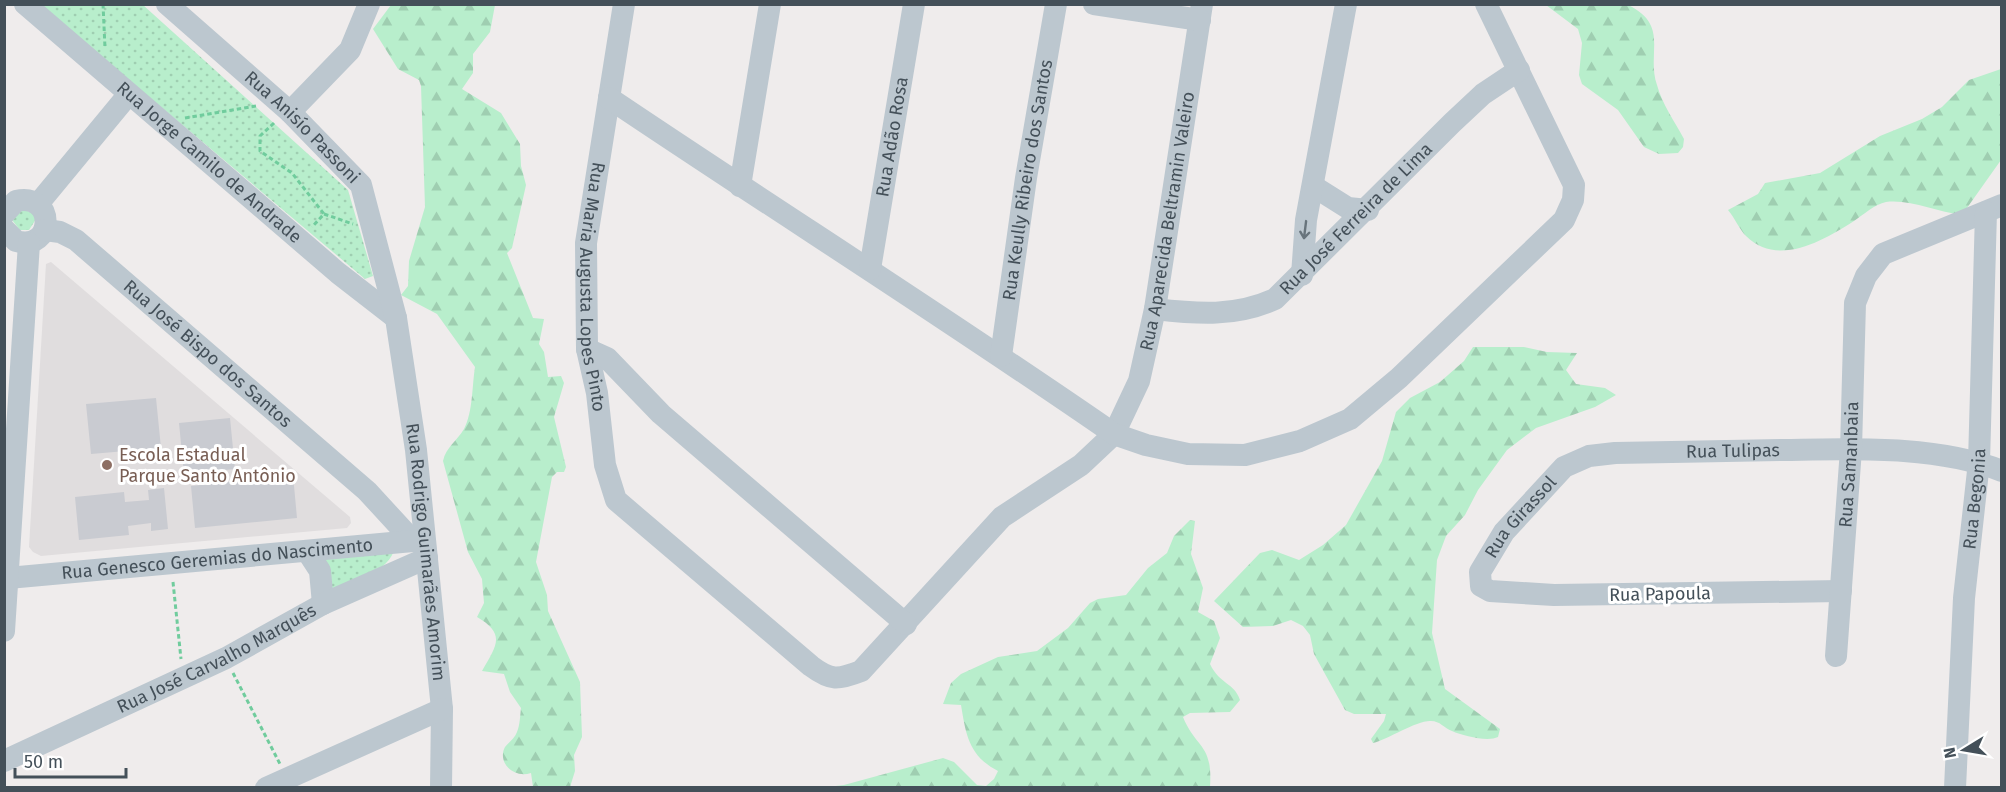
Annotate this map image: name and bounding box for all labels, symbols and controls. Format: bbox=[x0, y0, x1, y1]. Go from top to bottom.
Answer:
street label: Rua Keully Ribeiro dos Santos bbox=[998, 58, 1057, 302]
street label: Rua Anisío Passoni bbox=[240, 66, 365, 188]
street label: Rua Adão Rosa bbox=[871, 75, 913, 198]
street label: Rua Jorge Camilo de Andrade bbox=[112, 77, 306, 248]
street label: Rua Aparecida Beltramin Valeiro bbox=[1135, 90, 1199, 353]
street label: Rua José Ferreira de Lima bbox=[1275, 138, 1437, 299]
street label: Rua Maria Augusta Lopes Pinto bbox=[575, 160, 610, 413]
one-way arrow bbox=[1299, 220, 1310, 240]
street label: Rua José Bispo dos Santos bbox=[119, 275, 296, 432]
street label: Rua Samanbaia bbox=[1834, 401, 1863, 528]
street label: Rua Rodrigo Guimarães Amorim bbox=[401, 421, 450, 682]
street label: Rua Tulipas bbox=[1686, 439, 1780, 463]
place label: Escola Estadual Parque Santo Antônio bbox=[119, 444, 296, 487]
street label: Rua Begonia bbox=[1958, 448, 1990, 551]
marker: Escola Estadual Parque Santo Antônio bbox=[100, 458, 114, 472]
street label: Rua Girassol bbox=[1480, 471, 1561, 562]
street label: Rua Genesco Geremias do Nascimento bbox=[60, 534, 374, 584]
street label: Rua Papoula bbox=[1609, 582, 1711, 606]
street label: Rua José Carvalho Marquês bbox=[113, 599, 320, 718]
north arrow bbox=[1934, 720, 1994, 780]
scale bar bbox=[15, 741, 126, 779]
text: N bbox=[1939, 746, 1960, 760]
text: 50 m bbox=[24, 751, 63, 773]

